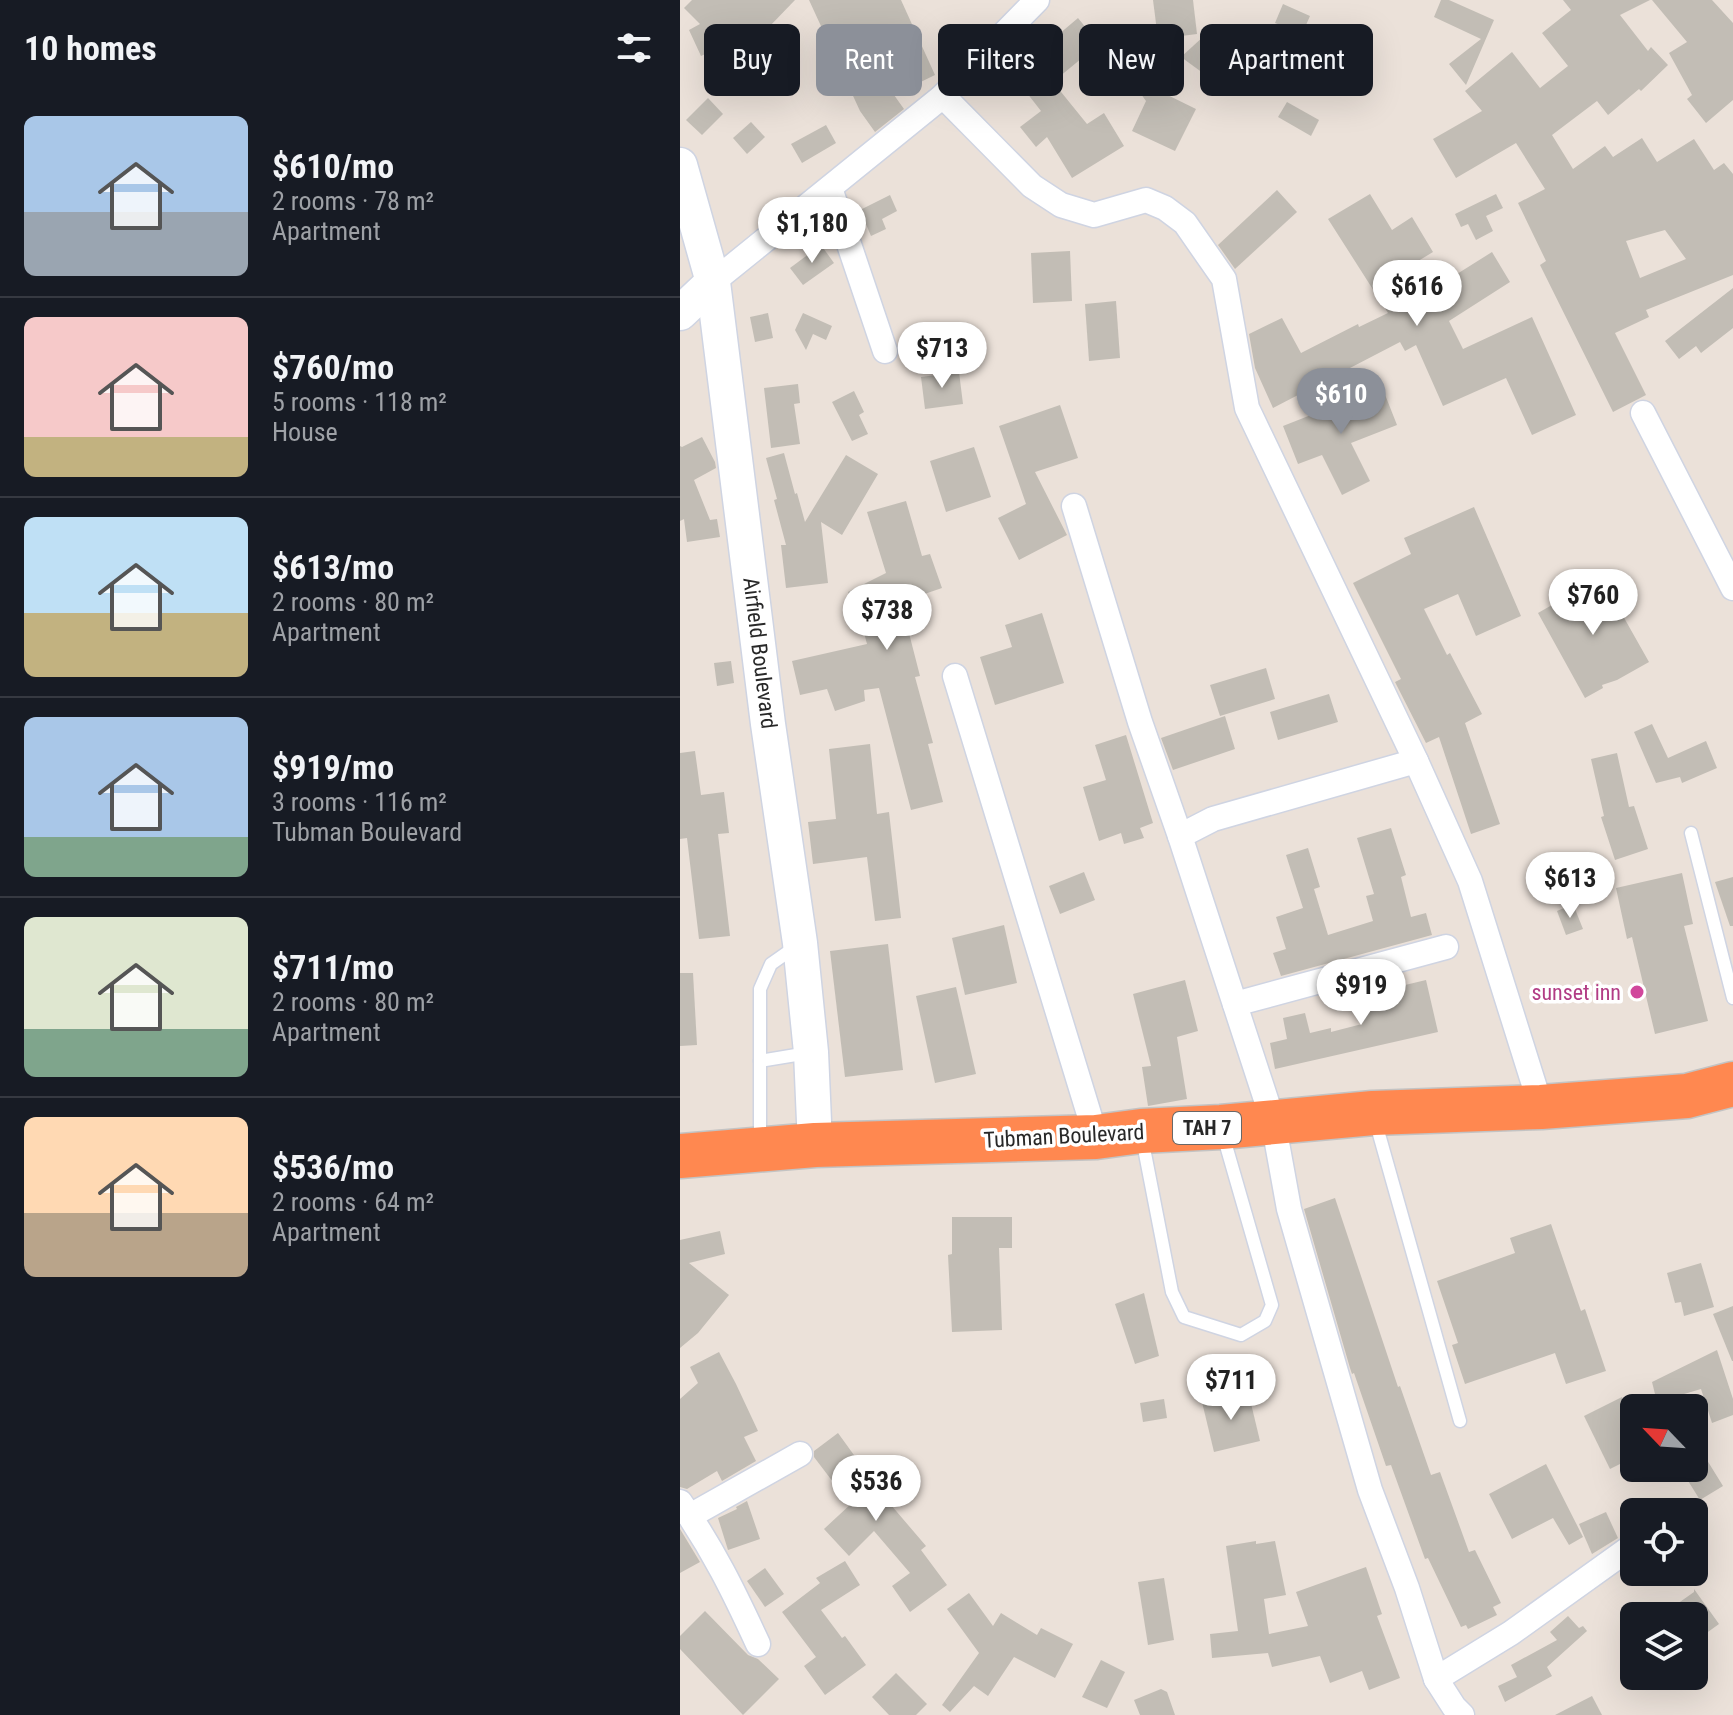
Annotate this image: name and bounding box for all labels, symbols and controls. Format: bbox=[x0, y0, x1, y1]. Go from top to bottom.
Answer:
chip: Buy bbox=[704, 24, 800, 96]
chip: Rent bbox=[816, 24, 922, 96]
chip: Filters bbox=[938, 24, 1063, 96]
chip: New bbox=[1079, 24, 1184, 96]
chip: Apartment bbox=[1200, 24, 1373, 96]
icon: filters bbox=[612, 26, 656, 70]
text: 10 homes bbox=[24, 28, 157, 68]
text: $610/mo bbox=[272, 146, 394, 186]
icon: home bbox=[88, 148, 184, 244]
text: 2 rooms · 78 m² bbox=[272, 186, 434, 216]
pin: $1,180 bbox=[747, 197, 877, 265]
text: $1,180 bbox=[776, 208, 848, 238]
text: Apartment bbox=[272, 216, 381, 246]
pin: $616 bbox=[1370, 260, 1464, 328]
text: $616 bbox=[1391, 271, 1443, 301]
pin: $713 bbox=[895, 322, 989, 390]
text: $713 bbox=[916, 333, 968, 363]
text: $760/mo bbox=[272, 347, 394, 387]
icon: home bbox=[88, 349, 184, 445]
pin: $610 bbox=[1294, 368, 1388, 436]
text: $610 bbox=[1315, 379, 1367, 409]
text: 5 rooms · 118 m² bbox=[272, 387, 447, 417]
text: House bbox=[272, 417, 338, 447]
text: $613/mo bbox=[272, 547, 394, 587]
icon: home bbox=[88, 549, 184, 645]
pin: $760 bbox=[1546, 569, 1640, 637]
street label: Airfield Boulevard bbox=[738, 576, 782, 730]
text: $760 bbox=[1567, 580, 1619, 610]
pin: $738 bbox=[840, 584, 934, 652]
text: 2 rooms · 80 m² bbox=[272, 587, 434, 617]
text: $738 bbox=[861, 595, 913, 625]
text: Apartment bbox=[272, 617, 381, 647]
text: $919/mo bbox=[272, 747, 394, 787]
icon: home bbox=[88, 749, 184, 845]
text: 3 rooms · 116 m² bbox=[272, 787, 447, 817]
text: Tubman Boulevard bbox=[272, 817, 462, 847]
pin: $613 bbox=[1523, 852, 1617, 920]
text: $613 bbox=[1544, 863, 1596, 893]
text: $711/mo bbox=[272, 947, 394, 987]
icon: home bbox=[88, 949, 184, 1045]
pin: $919 bbox=[1314, 959, 1408, 1027]
text: $919 bbox=[1335, 970, 1387, 1000]
place label: sunset inn bbox=[1531, 980, 1621, 1005]
marker: sunset inn bbox=[1628, 983, 1646, 1001]
text: 2 rooms · 80 m² bbox=[272, 987, 434, 1017]
text: Apartment bbox=[272, 1017, 381, 1047]
road number: TAH 7 bbox=[1173, 1112, 1241, 1144]
street label: Tubman Boulevard bbox=[983, 1119, 1145, 1153]
text: $536/mo bbox=[272, 1147, 394, 1187]
icon: home bbox=[88, 1149, 184, 1245]
text: 2 rooms · 64 m² bbox=[272, 1187, 434, 1217]
text: Apartment bbox=[272, 1217, 381, 1247]
pin: $711 bbox=[1184, 1354, 1278, 1422]
text: $711 bbox=[1205, 1365, 1257, 1395]
north arrow bbox=[1620, 1394, 1708, 1482]
map controls bbox=[1620, 1394, 1708, 1690]
pin: $536 bbox=[829, 1455, 923, 1523]
text: $536 bbox=[850, 1466, 902, 1496]
button: locate bbox=[1620, 1498, 1708, 1586]
button: layers bbox=[1620, 1602, 1708, 1690]

